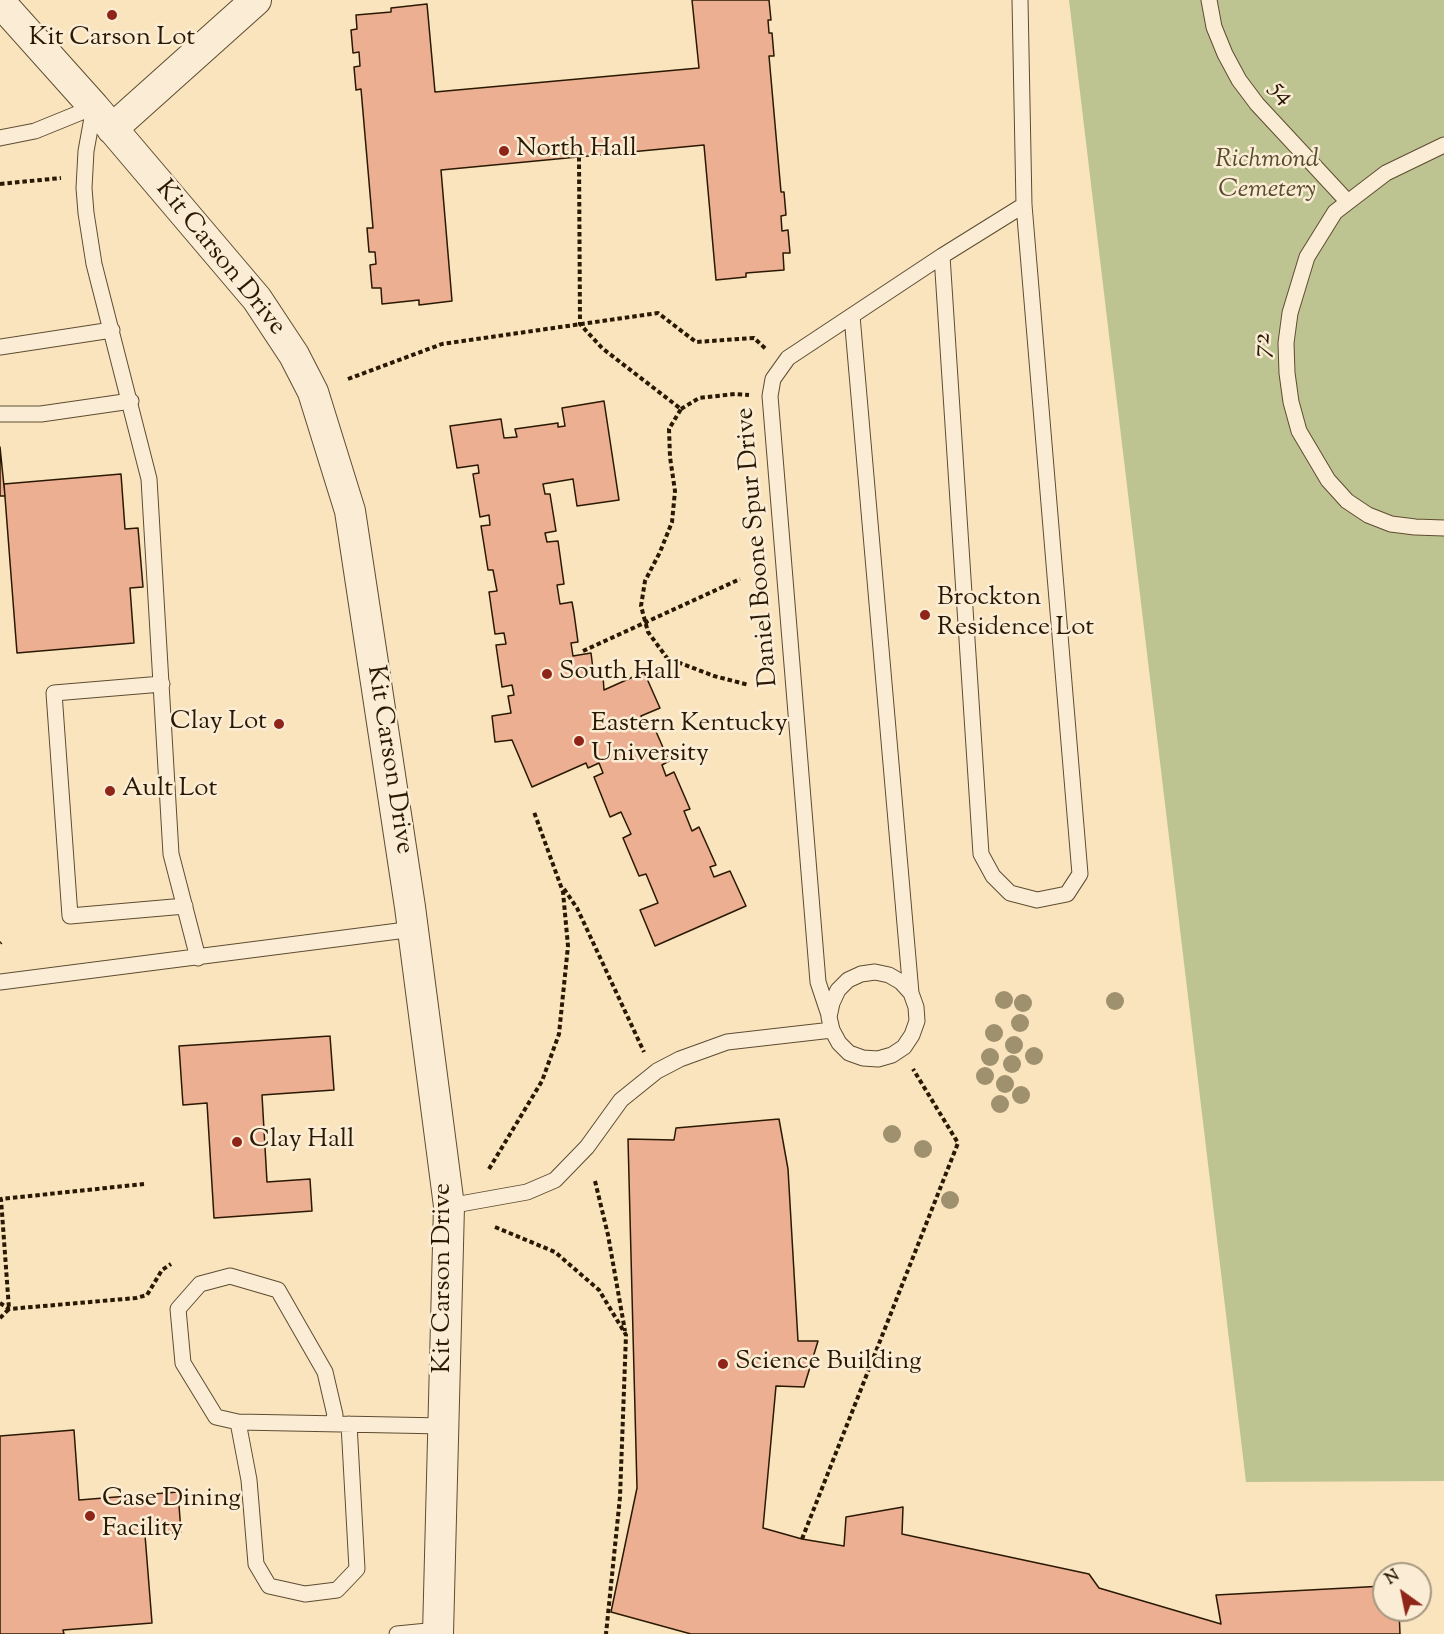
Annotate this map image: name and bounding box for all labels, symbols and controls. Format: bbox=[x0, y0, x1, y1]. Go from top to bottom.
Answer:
marker: Kit Carson Lot bbox=[105, 8, 119, 22]
place label: Kit Carson Lot bbox=[29, 24, 195, 56]
street label: 54 bbox=[1262, 75, 1300, 113]
place label: North Hall bbox=[516, 135, 637, 167]
marker: North Hall bbox=[497, 144, 511, 158]
park label: Richmond Cemetery bbox=[1215, 146, 1319, 207]
street label: Kit Carson Drive bbox=[147, 175, 291, 343]
street label: 72 bbox=[1248, 332, 1280, 358]
street label: Daniel Boone Spur Drive bbox=[731, 406, 787, 688]
place label: Brockton Residence Lot bbox=[937, 584, 1094, 646]
marker: Brockton Residence Lot bbox=[918, 608, 932, 622]
place label: South Hall bbox=[559, 658, 680, 690]
street label: Kit Carson Drive bbox=[358, 664, 418, 856]
marker: South Hall bbox=[540, 667, 554, 681]
place label: Clay Lot bbox=[170, 708, 267, 740]
place label: Eastern Kentucky University bbox=[591, 710, 788, 772]
marker: Clay Lot bbox=[272, 717, 286, 731]
marker: Eastern Kentucky University bbox=[572, 734, 586, 748]
place label: Ault Lot bbox=[122, 775, 217, 807]
marker: Ault Lot bbox=[103, 784, 117, 798]
place label: Clay Hall bbox=[249, 1126, 354, 1158]
marker: Clay Hall bbox=[230, 1135, 244, 1149]
street label: Kit Carson Drive bbox=[429, 1183, 461, 1373]
place label: Science Building bbox=[735, 1348, 922, 1380]
marker: Science Building bbox=[716, 1357, 730, 1371]
place label: Case Dining Facility bbox=[102, 1485, 241, 1546]
marker: Case Dining Facility bbox=[83, 1509, 97, 1523]
north arrow bbox=[1372, 1562, 1432, 1622]
text: N bbox=[1381, 1565, 1405, 1591]

